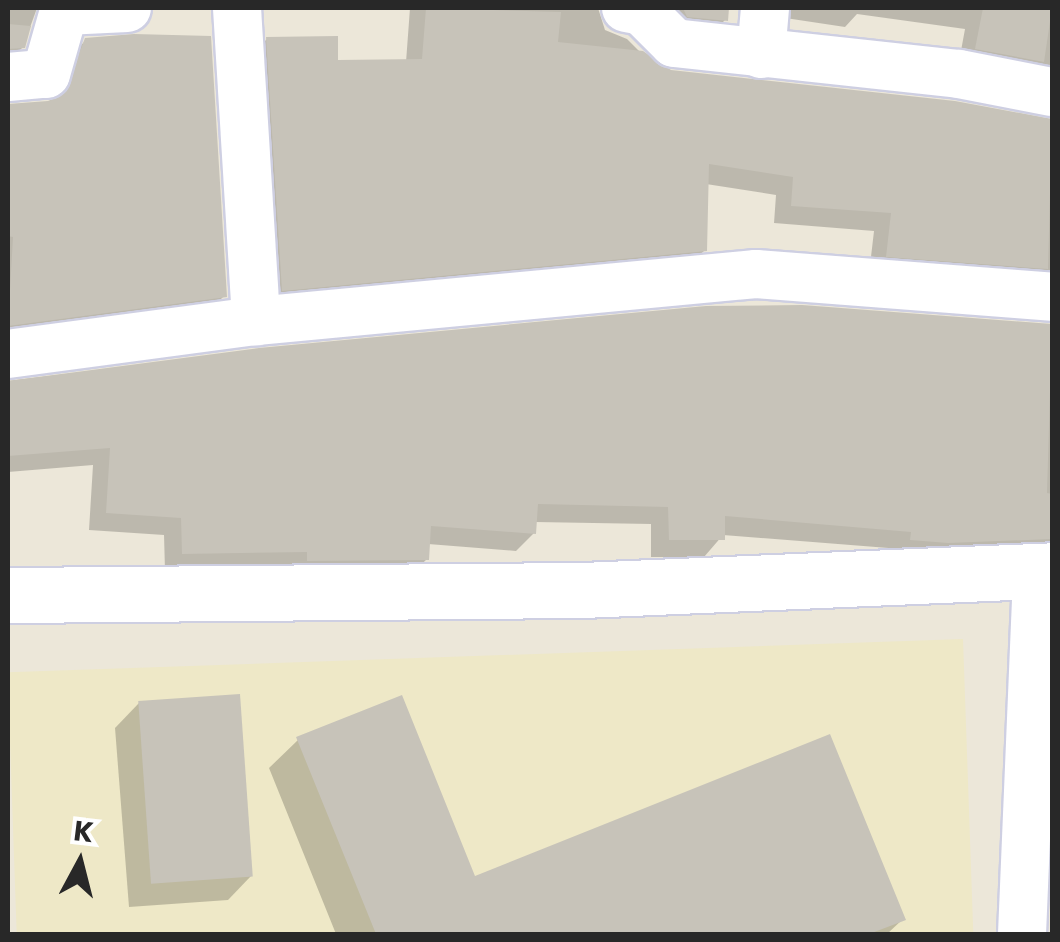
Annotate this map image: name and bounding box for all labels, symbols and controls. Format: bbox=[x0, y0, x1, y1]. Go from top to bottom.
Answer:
text: K bbox=[72, 811, 96, 852]
north arrow bbox=[30, 812, 130, 912]

